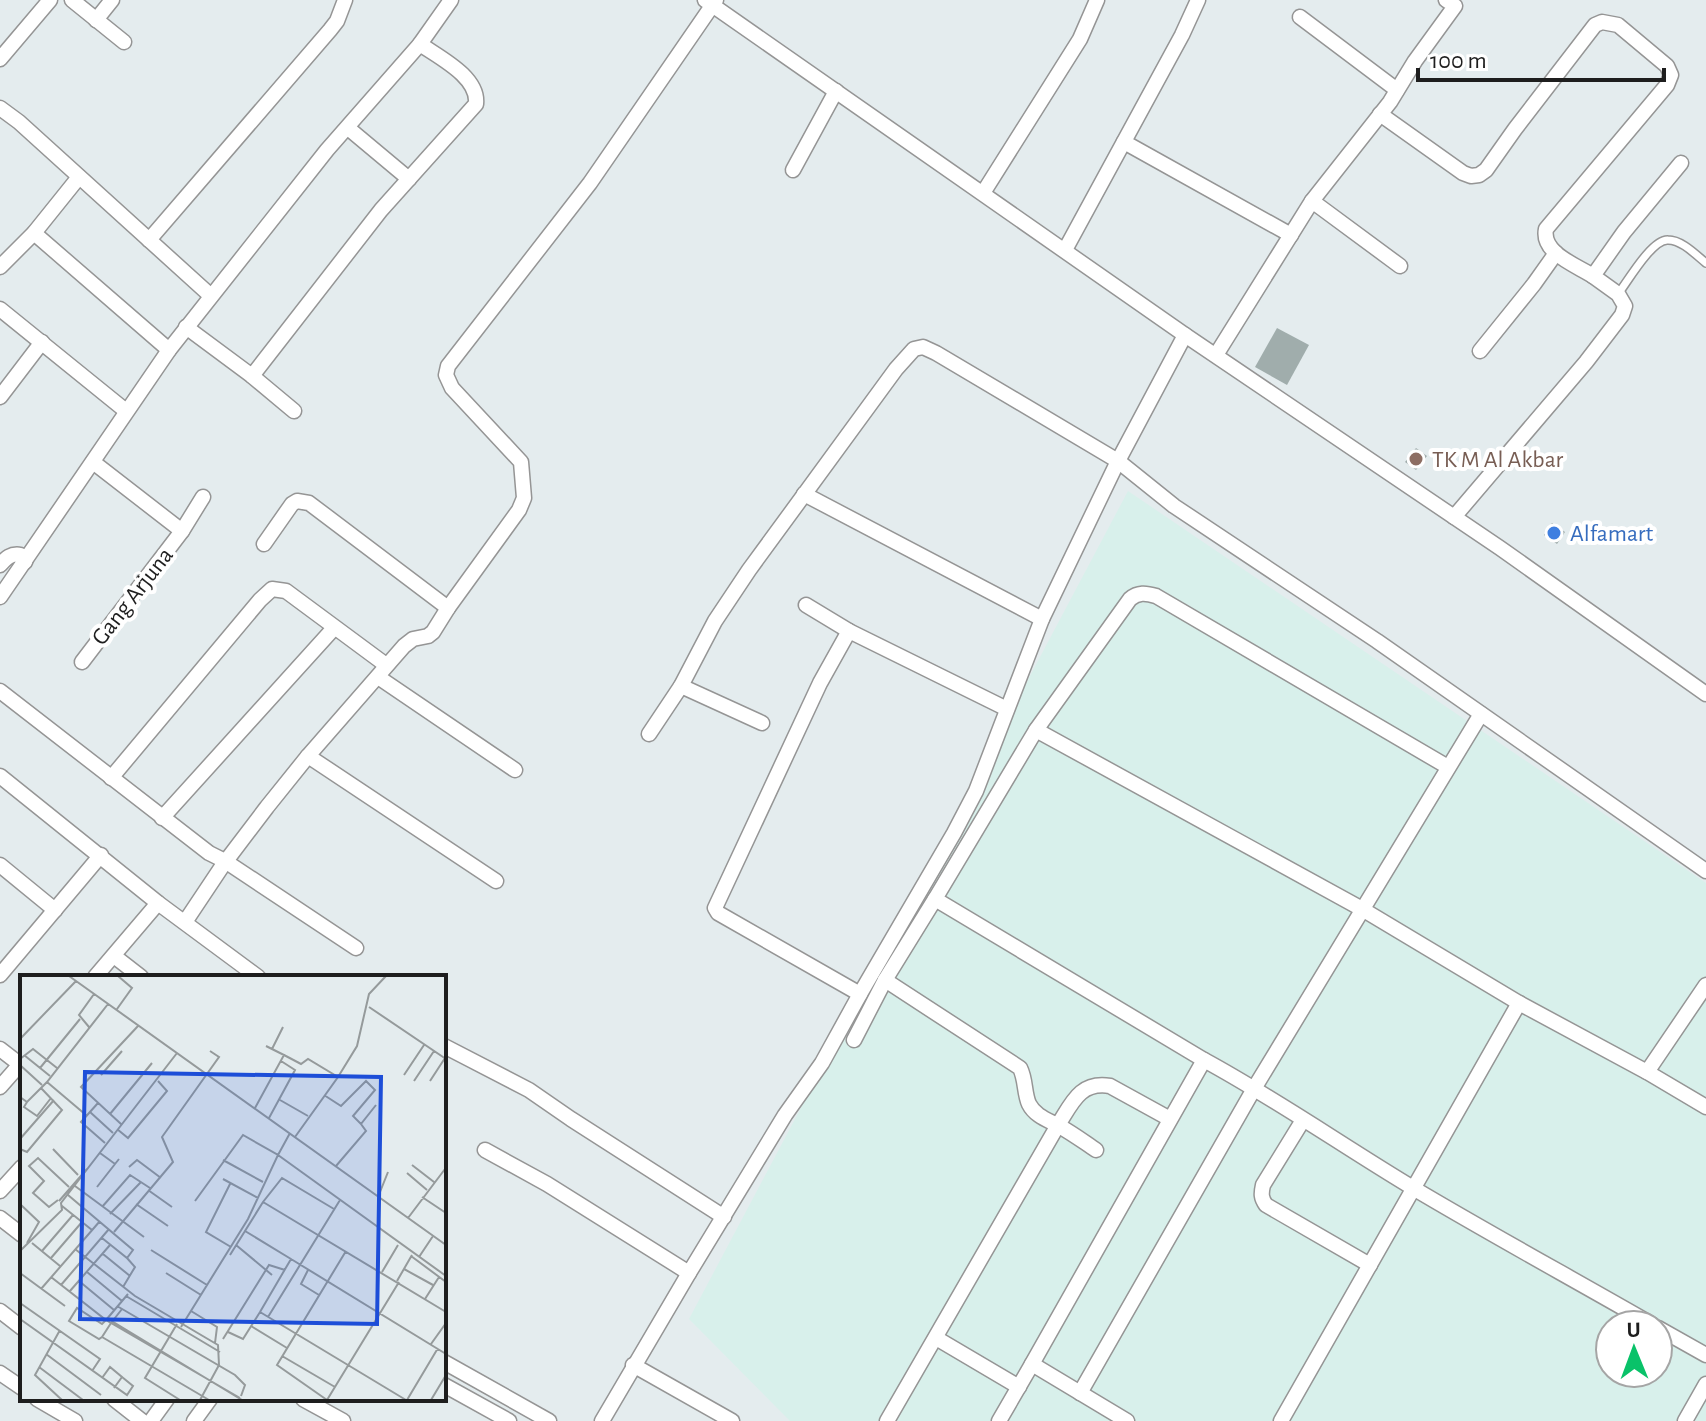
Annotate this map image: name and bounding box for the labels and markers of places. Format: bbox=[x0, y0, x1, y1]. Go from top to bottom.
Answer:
place label: TK M Al Akbar bbox=[1432, 448, 1564, 472]
marker: TK M Al Akbar bbox=[1407, 450, 1425, 468]
place label: Alfamart bbox=[1570, 522, 1653, 546]
marker: Alfamart bbox=[1545, 524, 1563, 542]

